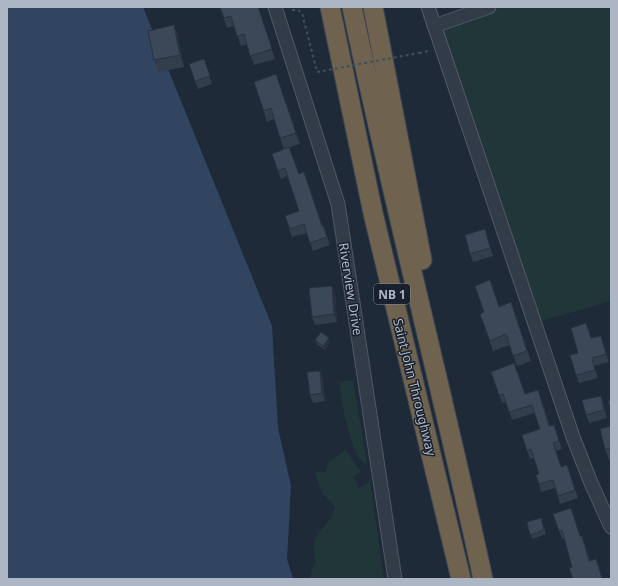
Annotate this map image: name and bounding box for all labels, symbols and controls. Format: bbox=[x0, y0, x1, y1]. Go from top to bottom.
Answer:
street label: Riverview Drive bbox=[335, 241, 367, 337]
road number: NB 1 bbox=[374, 284, 410, 304]
street label: Saint John Throughway bbox=[389, 316, 441, 458]

